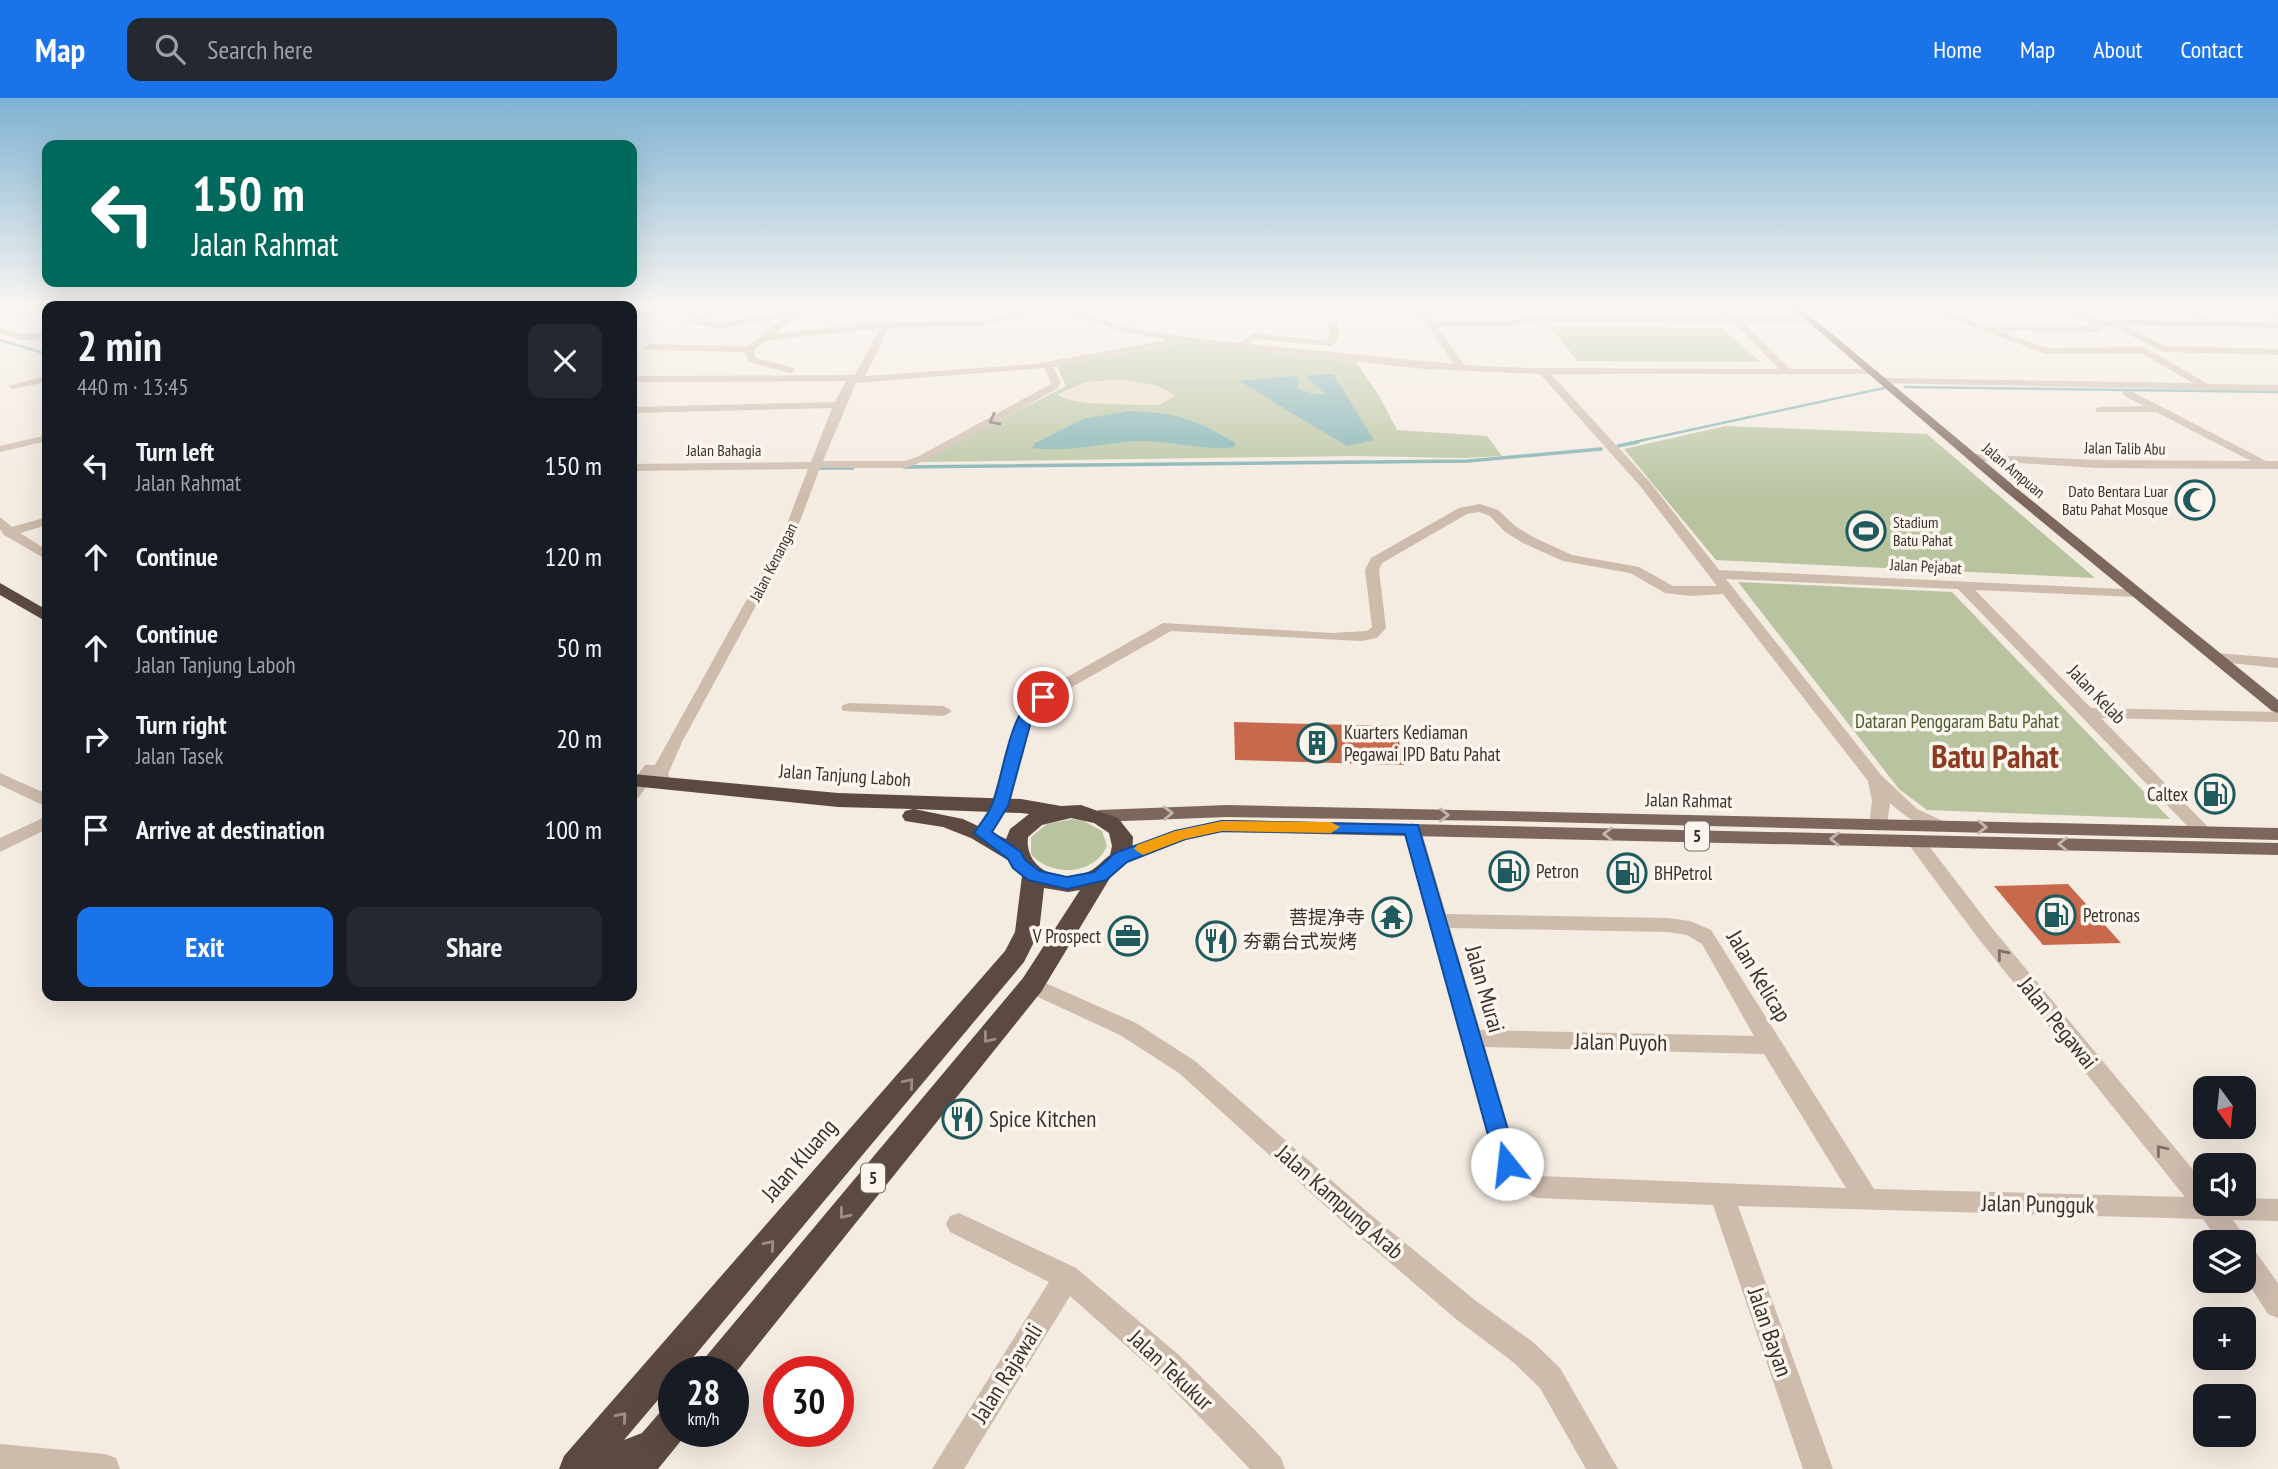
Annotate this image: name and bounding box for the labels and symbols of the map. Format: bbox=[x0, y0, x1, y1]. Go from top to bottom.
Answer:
one-way arrow bbox=[989, 411, 1001, 425]
street label: Jalan Ampuan bbox=[1978, 437, 2049, 502]
street label: Jalan Talib Abu bbox=[2083, 437, 2166, 459]
street label: Jalan Bahagia bbox=[686, 440, 761, 460]
mosque icon: Dato Bentara Luar Batu Pahat Mosque bbox=[2174, 479, 2216, 521]
place label: Dato Bentara Luar Batu Pahat Mosque bbox=[2062, 481, 2169, 519]
sports icon: Stadium Batu Pahat bbox=[1845, 510, 1887, 552]
place label: Stadium Batu Pahat bbox=[1893, 512, 1953, 550]
street label: Jalan Kenangan bbox=[744, 519, 801, 606]
street label: Jalan Pejabat bbox=[1889, 554, 1963, 578]
street label: Jalan Kelab bbox=[2062, 659, 2131, 729]
pin bbox=[1013, 667, 1073, 727]
park label: Dataran Penggaram Batu Pahat bbox=[1855, 709, 2060, 733]
place label: Kuarters Kediaman Pegawai IPD Batu Pahat bbox=[1344, 720, 1501, 766]
building icon: Kuarters Kediaman Pegawai IPD Batu Pahat bbox=[1296, 722, 1338, 764]
district label: Batu Pahat bbox=[1931, 734, 2059, 777]
street label: Jalan Tanjung Laboh bbox=[777, 758, 912, 792]
fuel station icon: Caltex bbox=[2194, 773, 2236, 815]
place label: Caltex bbox=[2147, 782, 2188, 806]
street label: Jalan Rahmat bbox=[1644, 787, 1733, 813]
one-way arrow bbox=[1162, 806, 1173, 821]
one-way arrow bbox=[1439, 807, 1450, 823]
one-way arrow bbox=[1977, 820, 1988, 835]
road number: 5 bbox=[1685, 822, 1709, 850]
one-way arrow bbox=[1602, 826, 1613, 841]
one-way arrow bbox=[1830, 831, 1840, 847]
one-way arrow bbox=[2057, 836, 2068, 852]
fuel station icon: Petron bbox=[1488, 850, 1530, 892]
fuel station icon: BHPetrol bbox=[1606, 852, 1648, 894]
place label: Petron bbox=[1536, 859, 1579, 883]
place label: BHPetrol bbox=[1654, 861, 1713, 885]
fuel station icon: Petronas bbox=[2035, 894, 2077, 936]
temple icon: 菩提净寺 bbox=[1371, 896, 1413, 938]
place label: Petronas bbox=[2083, 903, 2140, 927]
place label: 菩提净寺 bbox=[1289, 905, 1365, 929]
office icon: V Prospect bbox=[1107, 915, 1149, 957]
restaurant icon: 夯霸台式炭烤 bbox=[1195, 920, 1237, 962]
place label: V Prospect bbox=[1032, 924, 1102, 948]
street label: Jalan Kelicap bbox=[1720, 924, 1798, 1027]
place label: 夯霸台式炭烤 bbox=[1243, 929, 1357, 953]
street label: Jalan Murai bbox=[1459, 941, 1512, 1036]
one-way arrow bbox=[1998, 950, 2011, 962]
street label: Jalan Pegawai bbox=[2012, 970, 2104, 1075]
street label: Jalan Puyoh bbox=[1573, 1026, 1668, 1057]
one-way arrow bbox=[984, 1030, 997, 1042]
north arrow bbox=[2193, 1076, 2256, 1139]
one-way arrow bbox=[901, 1079, 913, 1092]
restaurant icon: Spice Kitchen bbox=[941, 1098, 983, 1140]
place label: Spice Kitchen bbox=[989, 1104, 1096, 1133]
street label: Jalan Kluang bbox=[754, 1112, 842, 1208]
position arrow bbox=[1470, 1127, 1544, 1201]
street label: Jalan Kampung Arab bbox=[1270, 1138, 1410, 1265]
one-way arrow bbox=[2157, 1145, 2169, 1158]
road number: 5 bbox=[861, 1163, 885, 1192]
street label: Jalan Pungguk bbox=[1980, 1188, 2095, 1219]
one-way arrow bbox=[840, 1205, 852, 1218]
one-way arrow bbox=[762, 1240, 774, 1253]
street label: Jalan Bayan bbox=[1741, 1283, 1799, 1380]
street label: Jalan Rajawali bbox=[964, 1318, 1048, 1429]
street label: Jalan Tekukur bbox=[1122, 1322, 1220, 1417]
speed limit sign: 30 bbox=[763, 1356, 854, 1447]
one-way arrow bbox=[614, 1413, 626, 1426]

